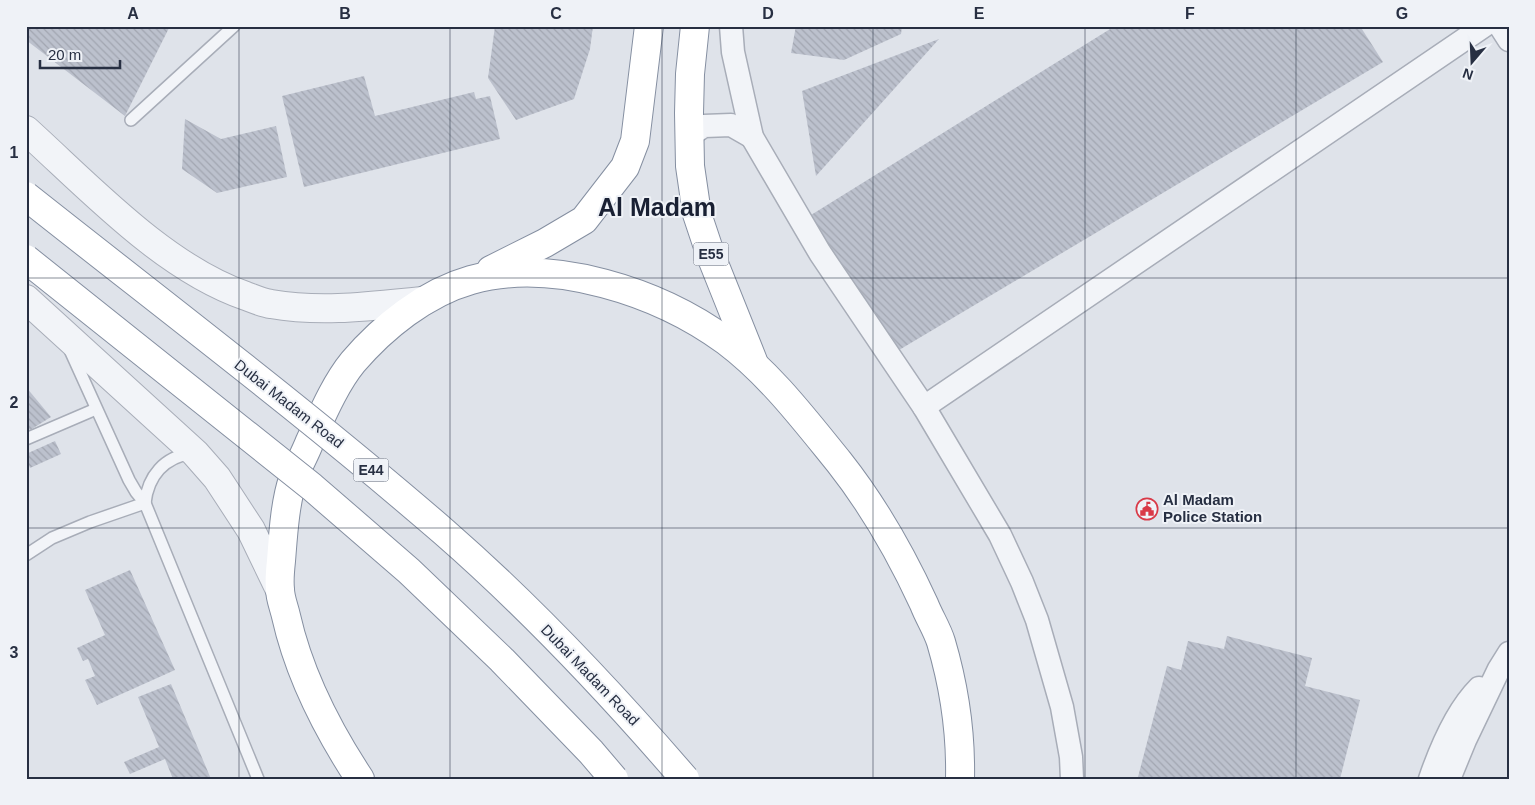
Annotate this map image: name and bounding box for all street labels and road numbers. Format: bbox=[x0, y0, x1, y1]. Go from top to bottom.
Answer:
road number: E55 bbox=[694, 242, 728, 266]
street label: Dubai Madam Road bbox=[232, 356, 347, 451]
road number: E44 bbox=[354, 458, 388, 482]
street label: Dubai Madam Road bbox=[538, 621, 643, 729]

